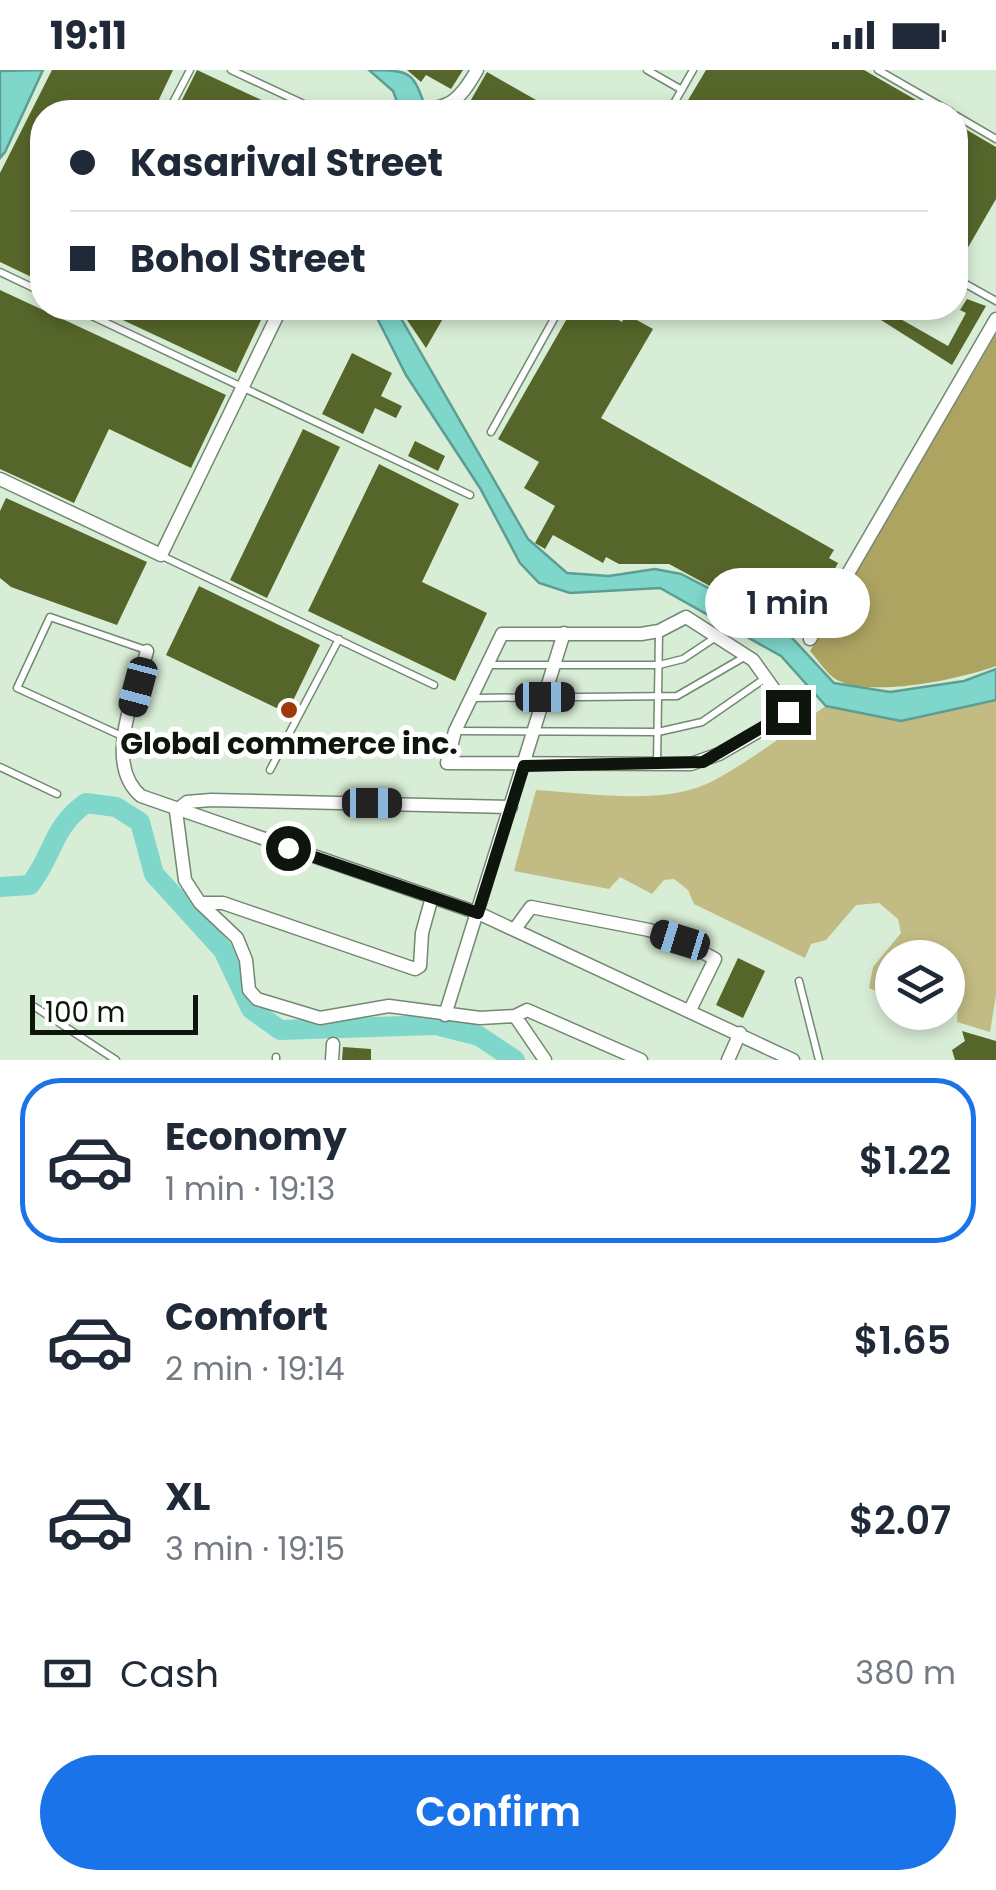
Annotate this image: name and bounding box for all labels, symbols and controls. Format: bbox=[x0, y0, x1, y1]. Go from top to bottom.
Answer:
text: 19:11 bbox=[50, 9, 127, 62]
text: Kasarival Street bbox=[130, 136, 443, 189]
text: Bohol Street bbox=[130, 232, 366, 285]
callout: 1 min bbox=[706, 567, 870, 637]
text: 1 min bbox=[746, 580, 829, 625]
car bbox=[116, 654, 160, 720]
car bbox=[515, 682, 575, 712]
route end bbox=[766, 690, 811, 735]
marker: Global commerce inc. bbox=[278, 699, 300, 721]
place label: Global commerce inc. bbox=[120, 722, 458, 765]
car bbox=[342, 788, 402, 818]
route start bbox=[266, 826, 311, 871]
car bbox=[647, 917, 713, 963]
map controls bbox=[875, 940, 965, 1030]
button: layers bbox=[875, 940, 965, 1030]
scale bar bbox=[30, 990, 198, 1034]
text: 100 m bbox=[45, 993, 125, 1032]
text: Economy bbox=[165, 1110, 347, 1163]
icon: car bbox=[45, 1116, 135, 1206]
text: $1.22 bbox=[859, 1134, 951, 1187]
text: 1 min · 19:13 bbox=[165, 1166, 335, 1211]
text: Comfort bbox=[165, 1290, 328, 1343]
icon: car bbox=[45, 1296, 135, 1386]
text: $1.65 bbox=[854, 1314, 951, 1367]
text: 2 min · 19:14 bbox=[165, 1346, 345, 1391]
text: XL bbox=[165, 1470, 210, 1523]
icon: car bbox=[45, 1476, 135, 1566]
text: $2.07 bbox=[849, 1494, 951, 1547]
text: 3 min · 19:15 bbox=[165, 1526, 345, 1571]
icon: cash bbox=[40, 1646, 95, 1701]
text: Cash bbox=[120, 1647, 219, 1700]
text: 380 m bbox=[855, 1650, 956, 1695]
button: Confirm bbox=[40, 1755, 956, 1870]

